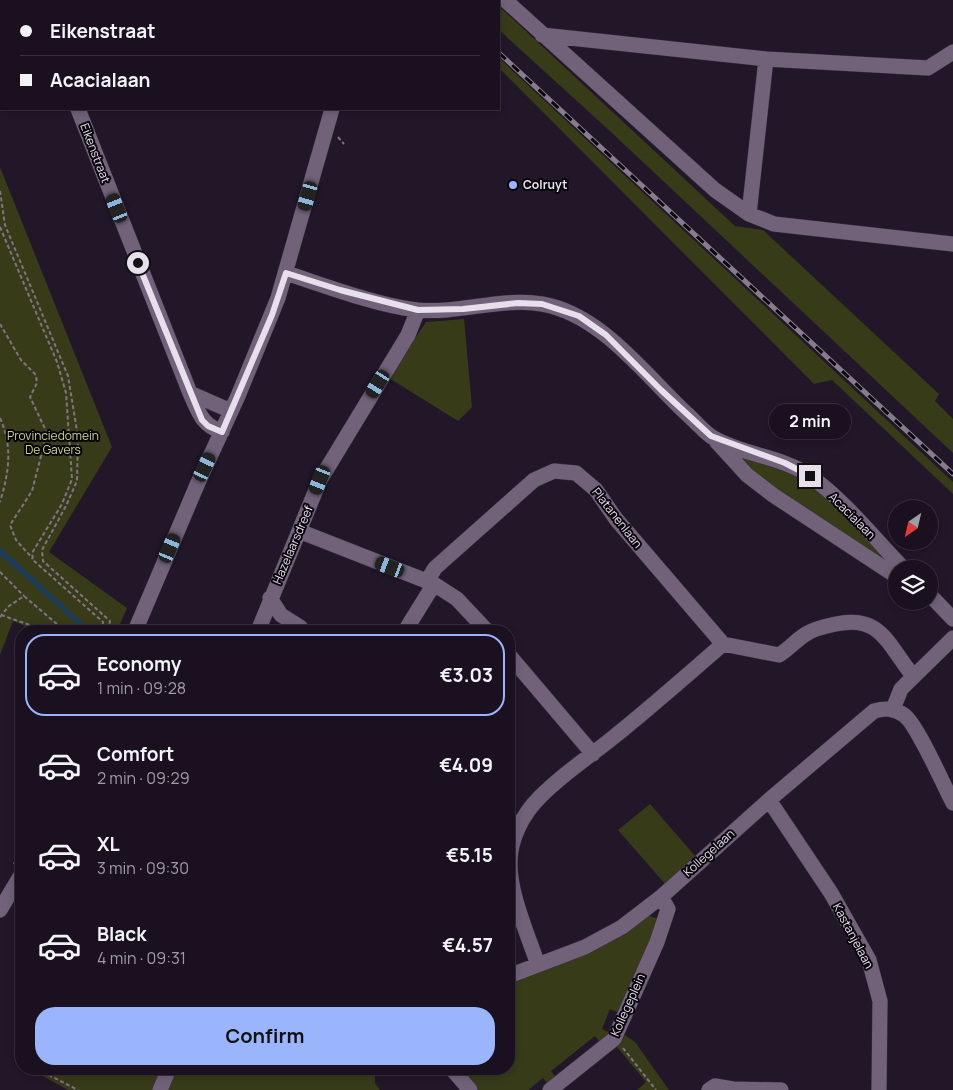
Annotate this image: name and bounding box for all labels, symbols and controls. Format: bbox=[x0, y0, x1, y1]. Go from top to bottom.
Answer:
text: Eikenstraat bbox=[50, 18, 156, 44]
text: Acacialaan bbox=[50, 67, 151, 93]
street label: Eikenstraat bbox=[76, 120, 115, 185]
place label: Colruyt bbox=[523, 176, 567, 193]
marker: Colruyt bbox=[507, 179, 519, 191]
car bbox=[296, 180, 319, 212]
car bbox=[104, 191, 129, 225]
route start bbox=[127, 252, 149, 274]
car bbox=[363, 367, 392, 401]
callout: 2 min bbox=[769, 404, 851, 438]
text: 2 min bbox=[789, 410, 831, 432]
park label: Provinciedomein De Gavers bbox=[7, 427, 99, 458]
car bbox=[191, 450, 218, 484]
car bbox=[307, 463, 332, 497]
route end bbox=[799, 465, 821, 487]
street label: Platanenlaan bbox=[588, 484, 646, 551]
street label: Acacialaan bbox=[825, 488, 880, 543]
north arrow bbox=[888, 500, 938, 550]
map controls bbox=[888, 500, 938, 610]
street label: Hazelaarsdreef bbox=[268, 502, 317, 587]
car bbox=[157, 531, 182, 565]
car bbox=[373, 555, 406, 579]
button: layers bbox=[888, 560, 938, 610]
text: Economy bbox=[97, 651, 181, 677]
icon: car bbox=[37, 653, 82, 698]
text: €3.03 bbox=[440, 662, 493, 688]
text: 1 min · 09:28 bbox=[97, 677, 186, 699]
text: Comfort bbox=[97, 741, 174, 767]
icon: car bbox=[37, 743, 82, 788]
text: €4.09 bbox=[439, 752, 493, 778]
text: 2 min · 09:29 bbox=[97, 767, 190, 789]
street label: Kollegelaan bbox=[679, 825, 738, 880]
text: XL bbox=[97, 831, 120, 857]
icon: car bbox=[37, 833, 82, 878]
text: €5.15 bbox=[446, 842, 493, 868]
text: 3 min · 09:30 bbox=[97, 857, 189, 879]
street label: Kastanjelaan bbox=[829, 900, 878, 972]
text: Black bbox=[97, 921, 146, 947]
icon: car bbox=[37, 923, 82, 968]
text: €4.57 bbox=[442, 932, 493, 958]
text: 4 min · 09:31 bbox=[97, 947, 186, 969]
street label: Kollegeplein bbox=[606, 971, 649, 1039]
button: Confirm bbox=[35, 1007, 495, 1065]

